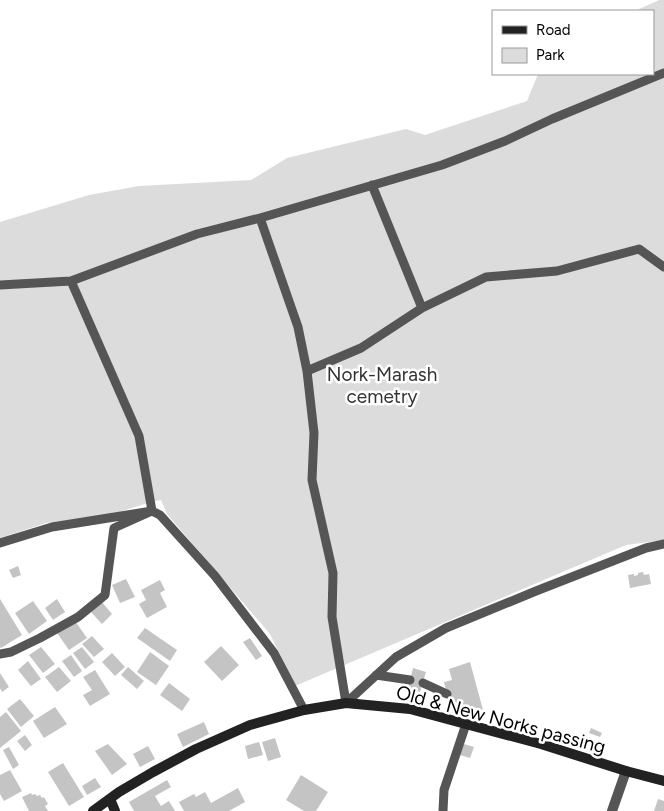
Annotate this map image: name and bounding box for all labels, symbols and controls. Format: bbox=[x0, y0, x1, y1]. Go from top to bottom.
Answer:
legend bbox=[492, 10, 654, 75]
text: Road bbox=[536, 21, 571, 39]
text: Park bbox=[536, 46, 565, 64]
park label: Nork-Marash cemetry bbox=[327, 363, 437, 408]
street label: Old & New Norks passing bbox=[394, 680, 608, 759]

